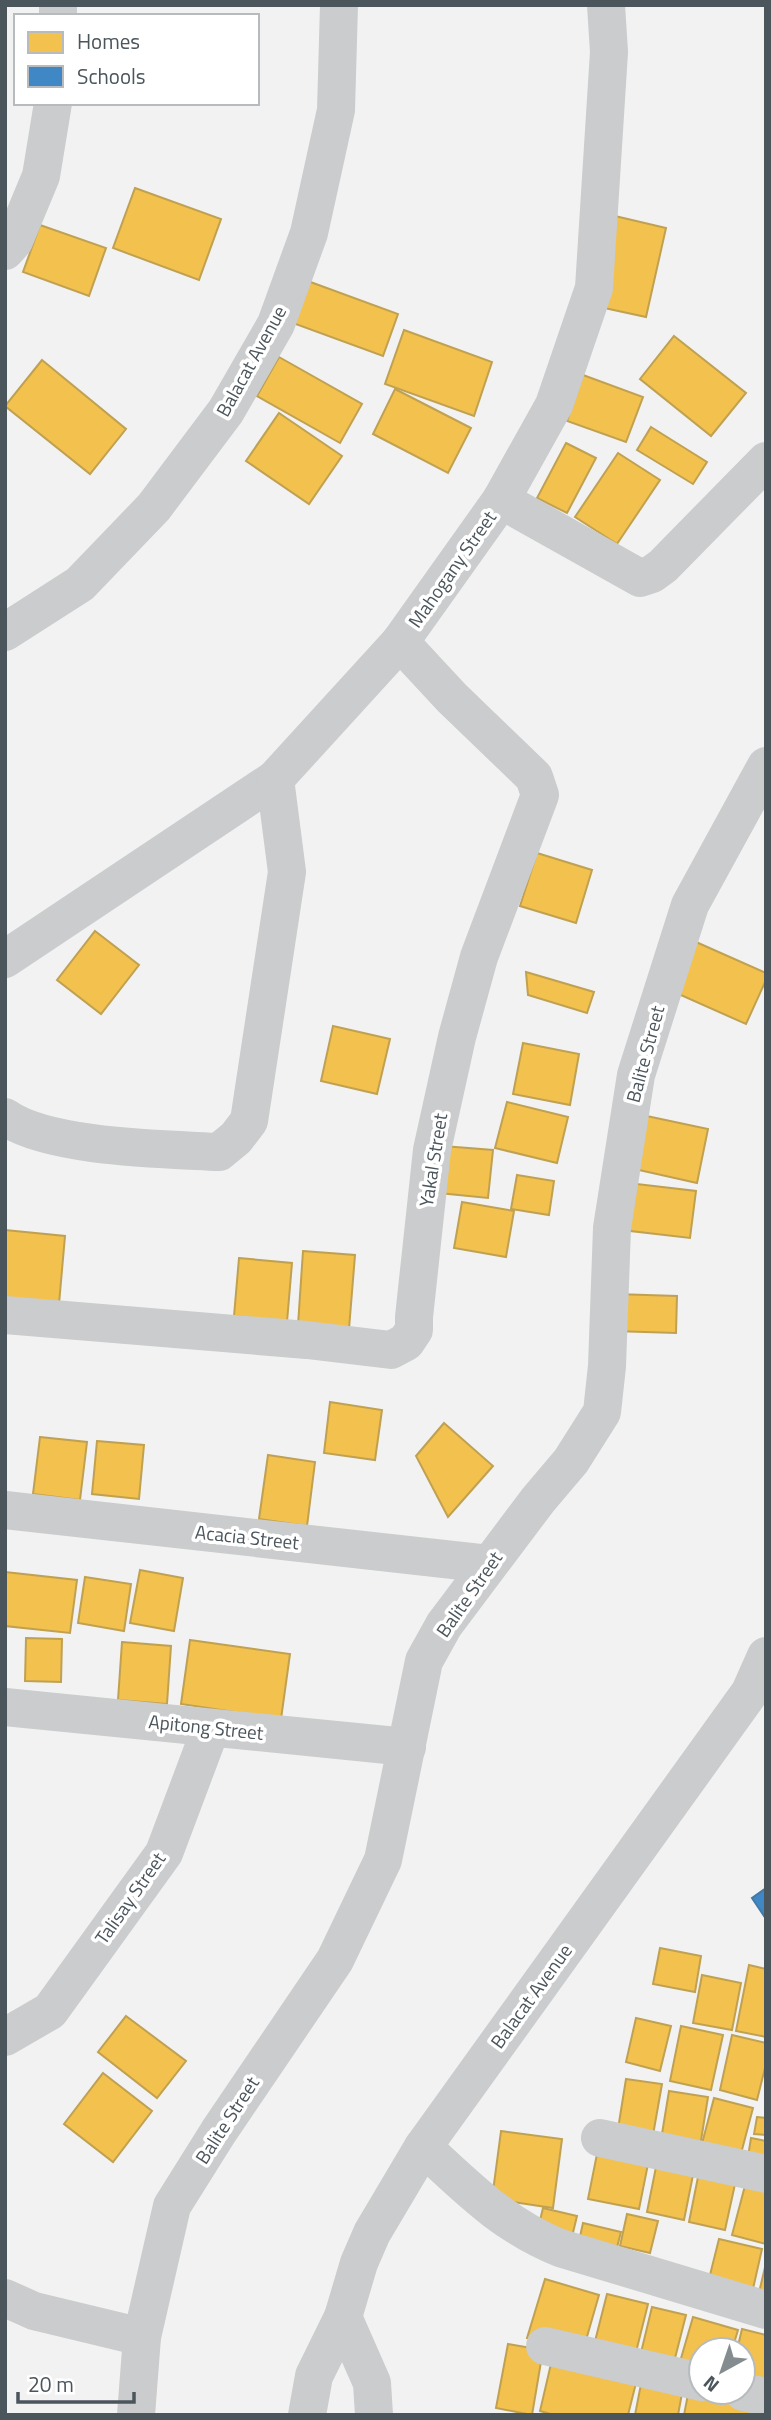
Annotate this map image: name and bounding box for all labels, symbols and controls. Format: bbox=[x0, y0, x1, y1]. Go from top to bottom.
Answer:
legend bbox=[14, 14, 259, 105]
text: Homes bbox=[77, 25, 140, 57]
text: Schools bbox=[77, 60, 146, 92]
street label: Balacat Avenue bbox=[208, 300, 293, 422]
street label: Mahogany Street bbox=[400, 504, 503, 633]
street label: Balite Street bbox=[618, 1002, 671, 1106]
street label: Yakal Street bbox=[411, 1111, 454, 1209]
street label: Acacia Street bbox=[194, 1517, 301, 1556]
street label: Balite Street bbox=[428, 1544, 509, 1643]
street label: Apitong Street bbox=[147, 1706, 265, 1747]
street label: Talisay Street bbox=[87, 1845, 172, 1950]
street label: Balacat Avenue bbox=[483, 1937, 579, 2054]
street label: Balite Street bbox=[187, 2070, 266, 2169]
north arrow bbox=[687, 2336, 757, 2406]
scale bar bbox=[18, 2360, 133, 2404]
text: 20 m bbox=[28, 2368, 74, 2400]
text: N bbox=[696, 2369, 725, 2400]

